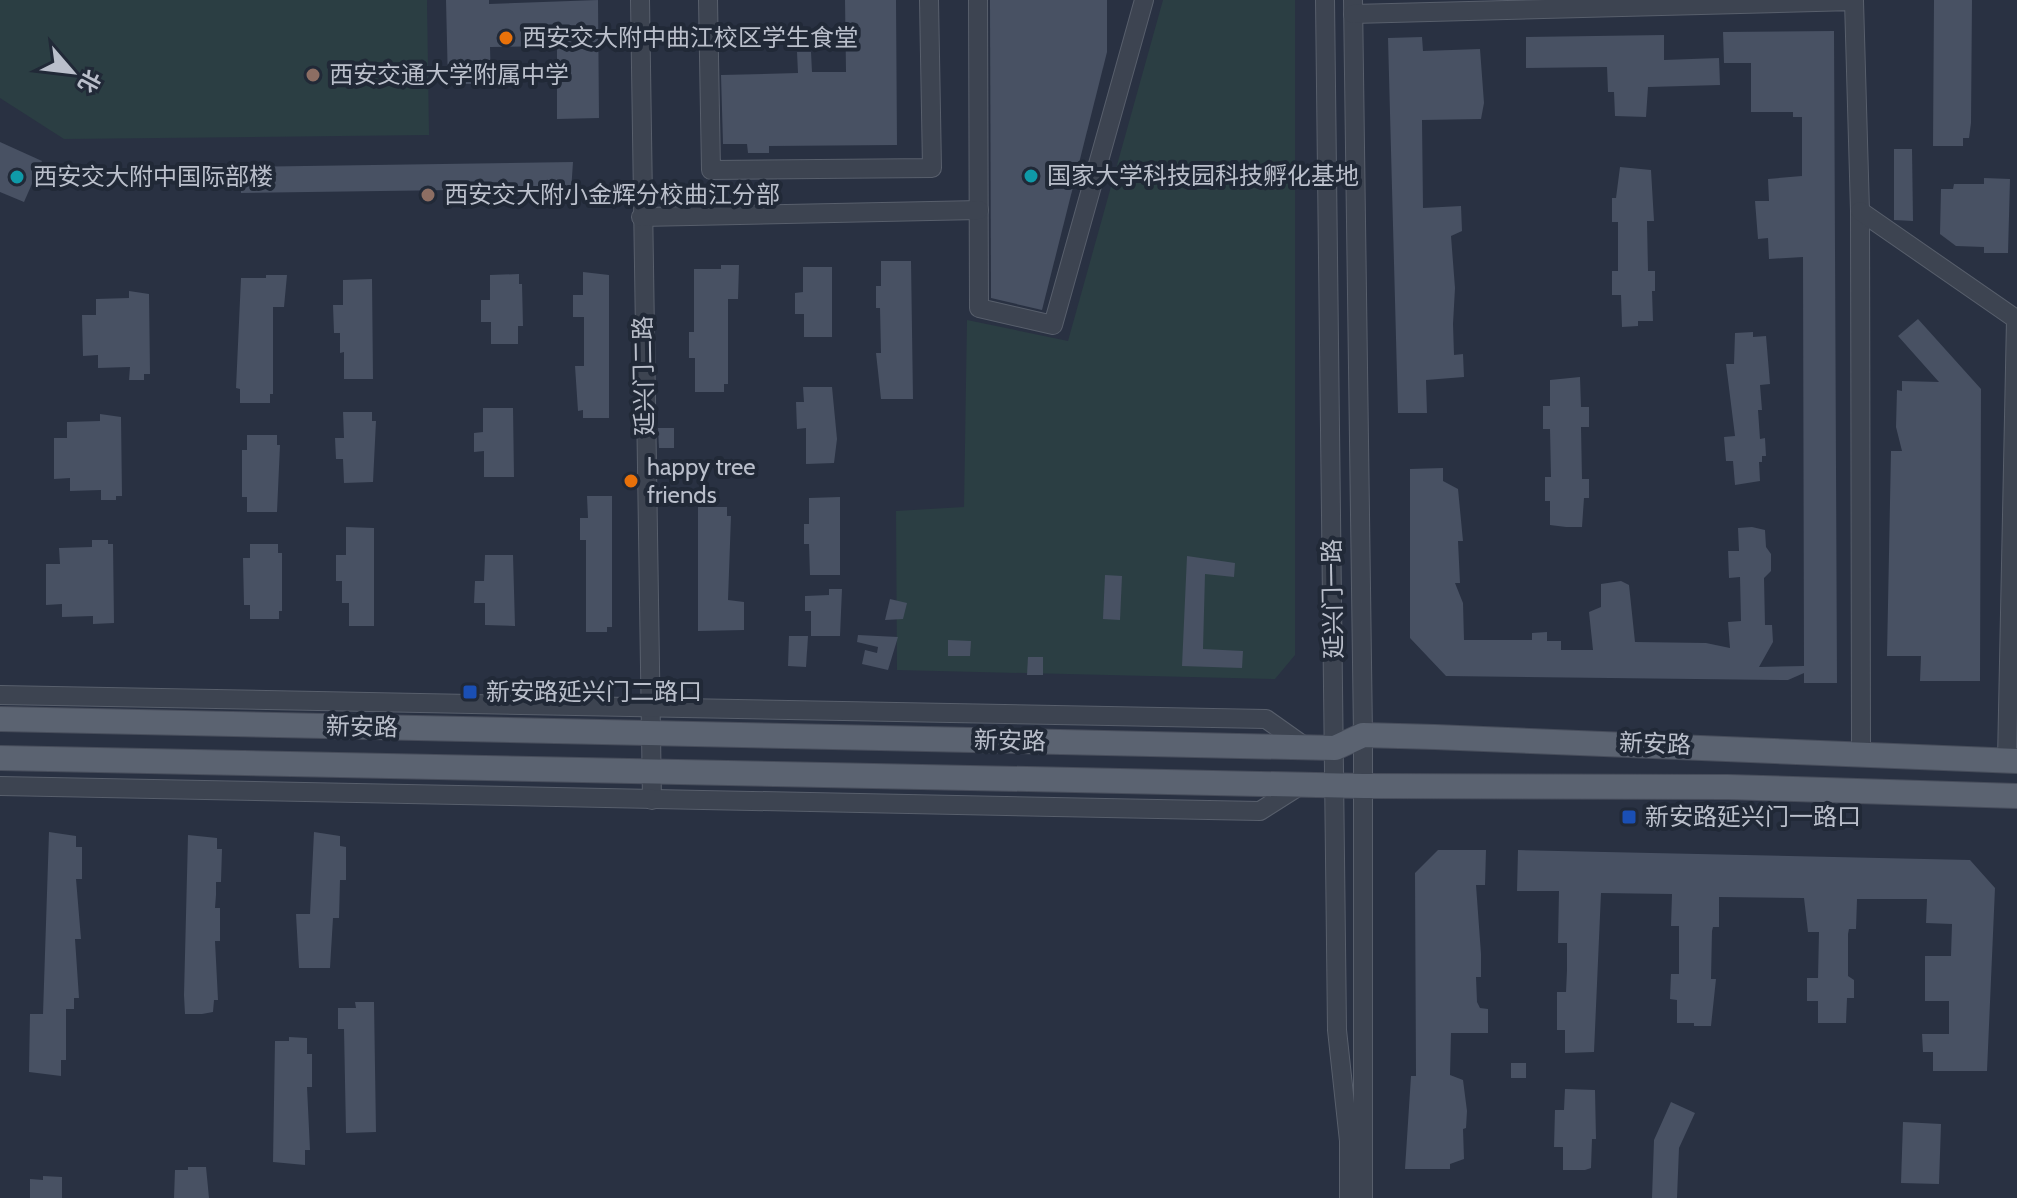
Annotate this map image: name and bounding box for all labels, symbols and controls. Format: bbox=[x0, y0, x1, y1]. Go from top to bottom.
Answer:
place label: 西安交大附中曲江校区学生食堂 bbox=[522, 23, 858, 52]
marker: 西安交大附中曲江校区学生食堂 bbox=[497, 29, 515, 47]
north arrow bbox=[32, 32, 112, 112]
place label: 西安交通大学附属中学 bbox=[329, 60, 569, 89]
text: 北 bbox=[72, 65, 106, 97]
marker: 西安交通大学附属中学 bbox=[304, 66, 322, 84]
place label: 国家大学科技园科技孵化基地 bbox=[1047, 161, 1359, 190]
place label: 西安交大附中国际部楼 bbox=[33, 162, 273, 191]
marker: 国家大学科技园科技孵化基地 bbox=[1022, 167, 1040, 185]
marker: 西安交大附中国际部楼 bbox=[8, 168, 26, 186]
place label: 西安交大附小金辉分校曲江分部 bbox=[444, 180, 780, 209]
marker: 西安交大附小金辉分校曲江分部 bbox=[419, 186, 437, 204]
street label: 延兴门二路 bbox=[628, 316, 659, 436]
place label: happy tree friends bbox=[647, 452, 755, 509]
marker: happy tree friends bbox=[622, 472, 640, 490]
street label: 延兴门一路 bbox=[1317, 539, 1348, 659]
place label: 新安路延兴门二路口 bbox=[486, 677, 702, 706]
marker: 新安路延兴门二路口 bbox=[461, 683, 479, 701]
street label: 新安路 bbox=[326, 711, 398, 742]
street label: 新安路 bbox=[974, 725, 1046, 756]
street label: 新安路 bbox=[1619, 728, 1692, 759]
place label: 新安路延兴门一路口 bbox=[1645, 802, 1861, 831]
marker: 新安路延兴门一路口 bbox=[1620, 808, 1638, 826]

